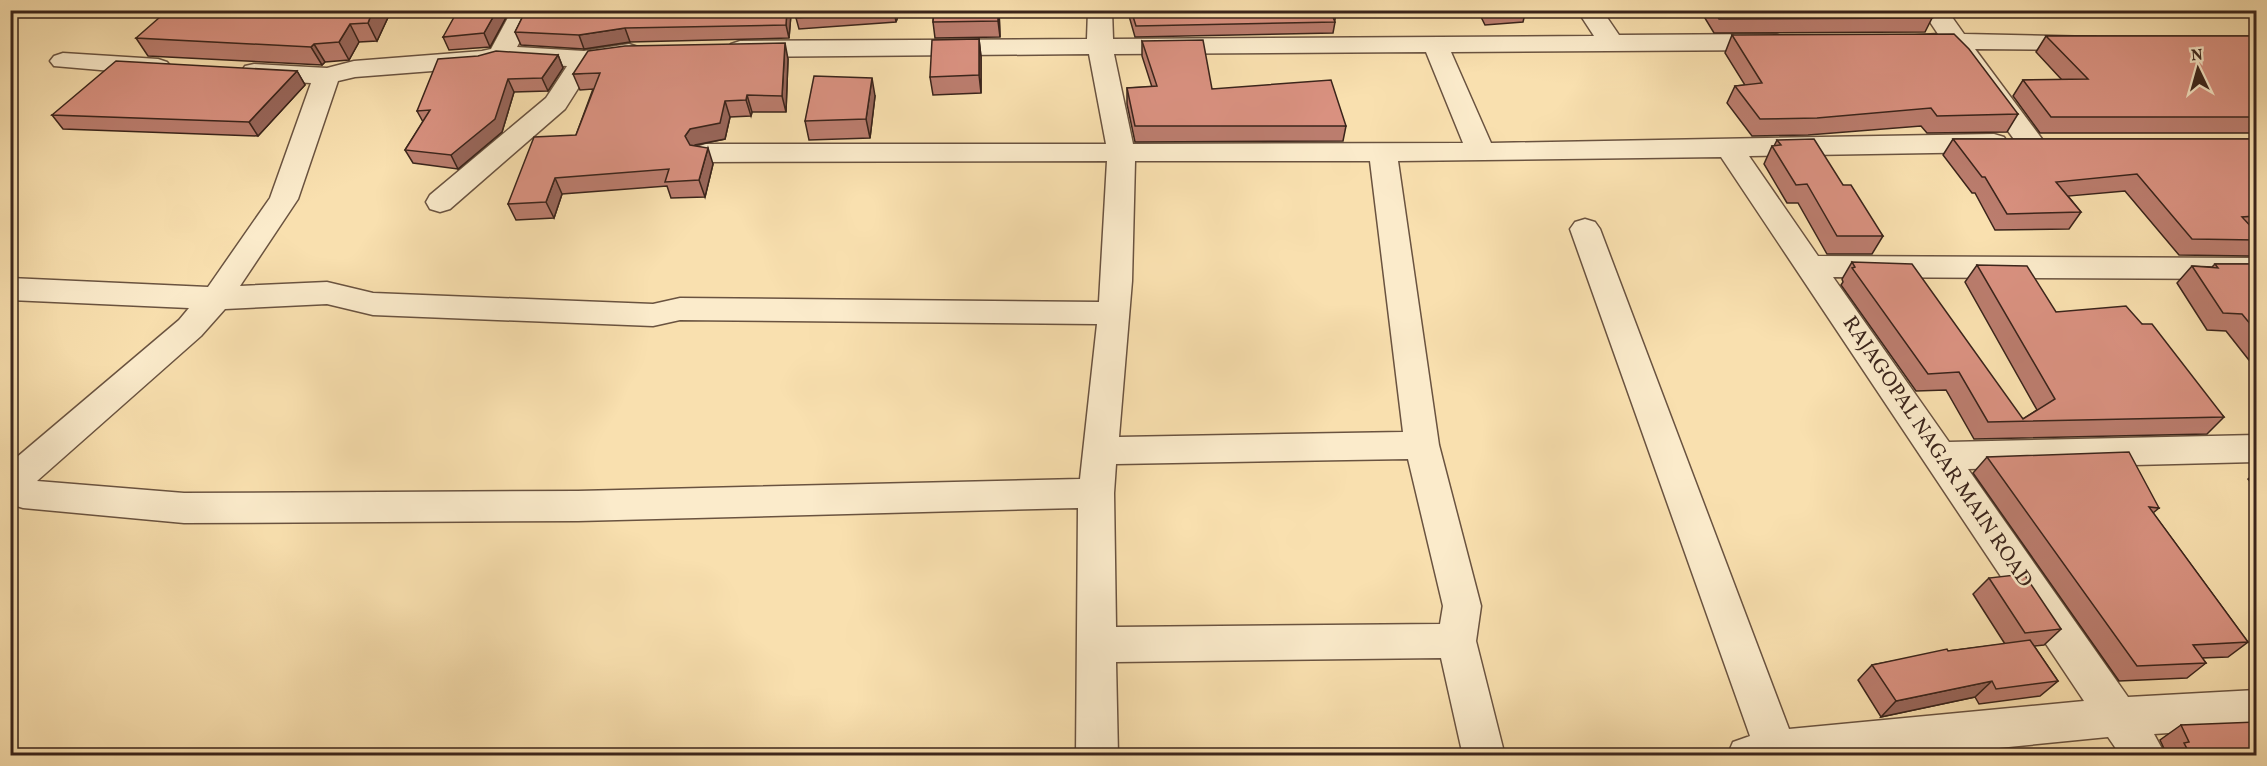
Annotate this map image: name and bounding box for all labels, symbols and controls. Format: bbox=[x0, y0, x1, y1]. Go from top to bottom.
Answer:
north arrow bbox=[2168, 39, 2228, 99]
text: N bbox=[2190, 45, 2204, 68]
street label: RAJAGOPAL NAGAR MAIN ROAD bbox=[1835, 311, 2039, 593]

